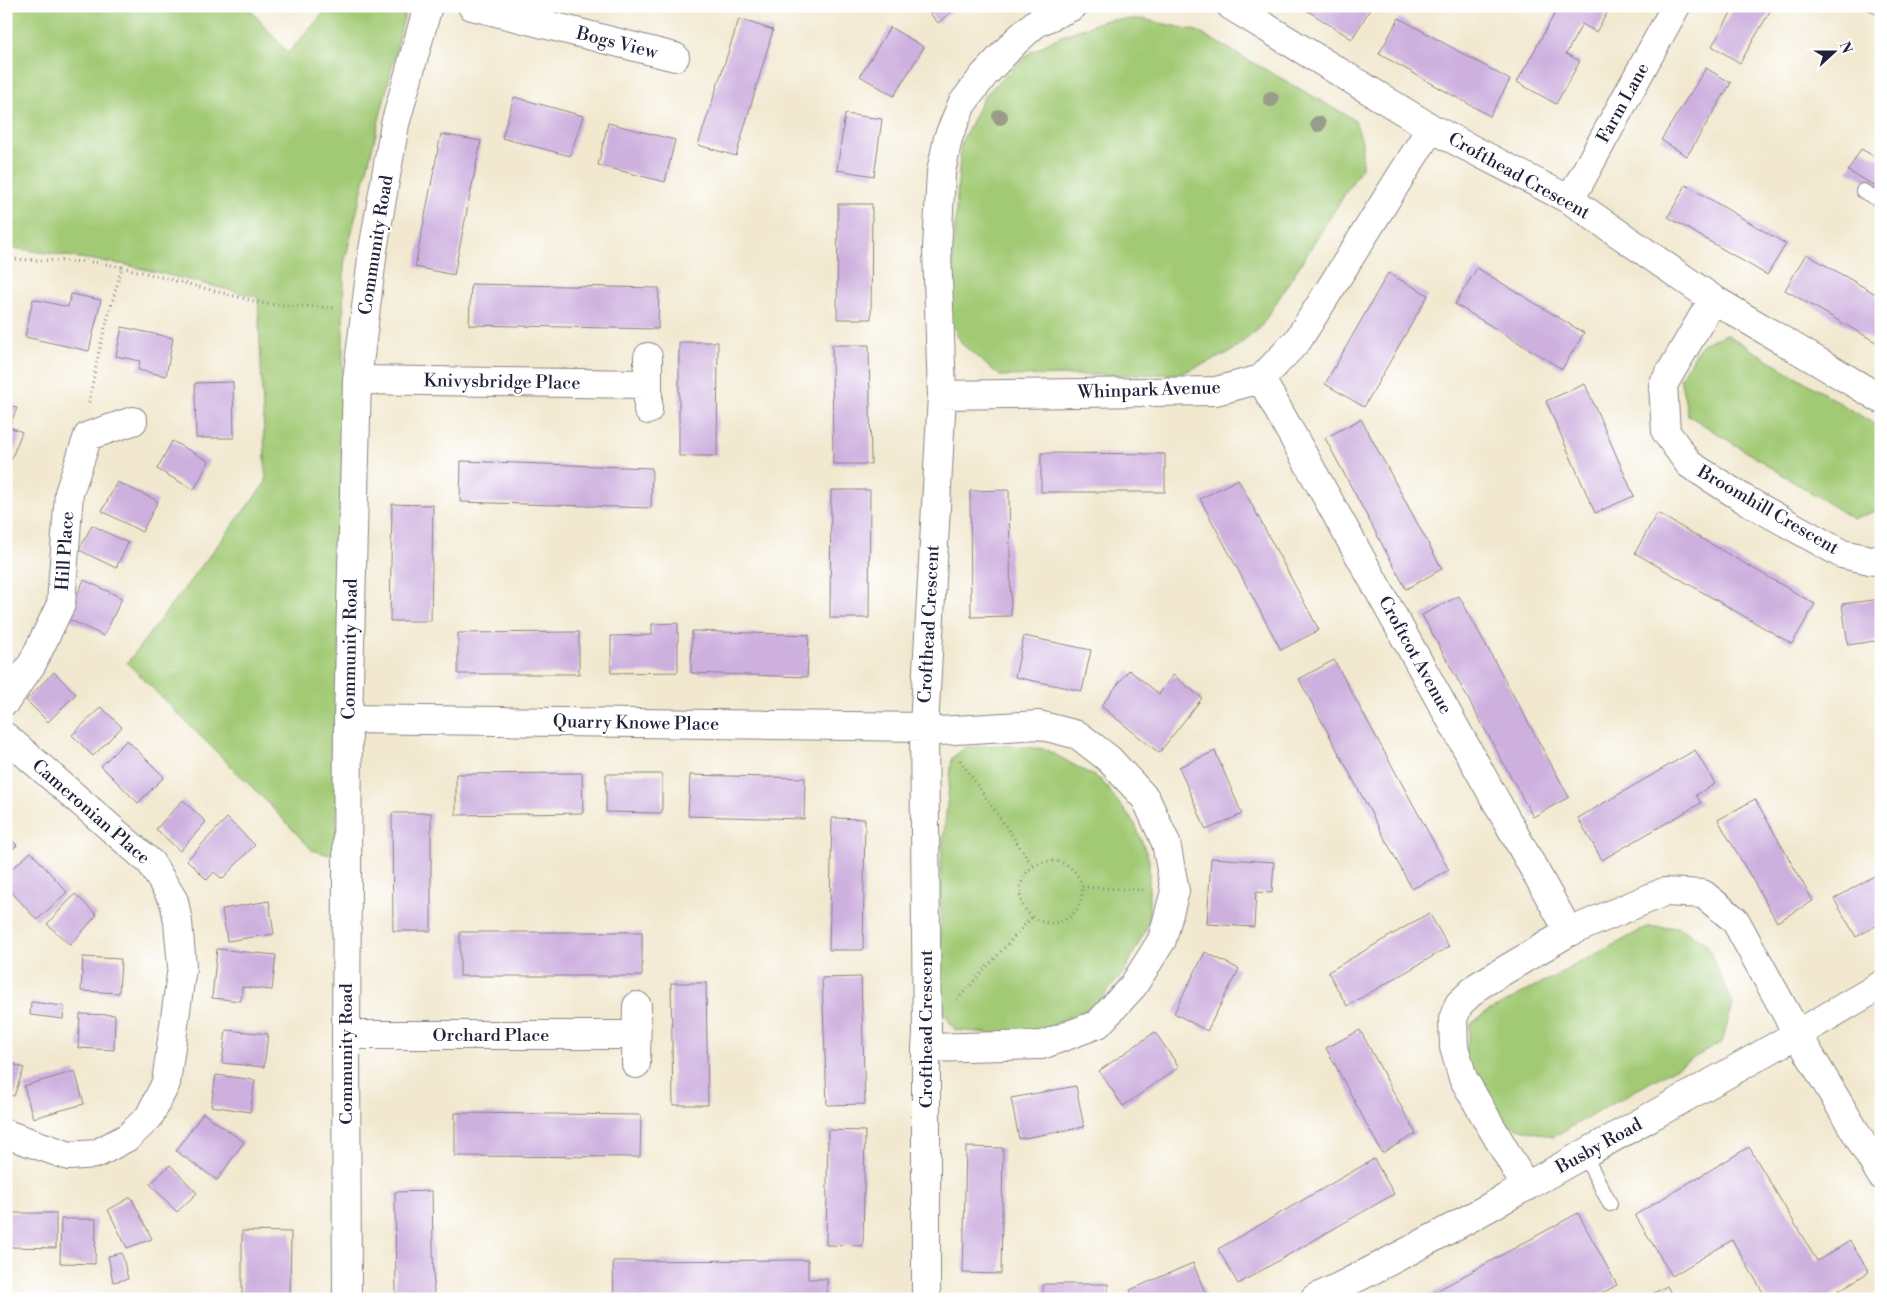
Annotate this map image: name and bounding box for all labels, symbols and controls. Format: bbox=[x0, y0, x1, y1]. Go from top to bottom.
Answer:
street label: Bogs View bbox=[573, 22, 661, 64]
north arrow bbox=[1810, 28, 1860, 78]
text: N bbox=[1835, 39, 1856, 56]
street label: Farm Lane bbox=[1592, 59, 1654, 147]
street label: Crofthead Crescent bbox=[1444, 127, 1594, 225]
street label: Community Road bbox=[354, 173, 399, 317]
street label: Knivysbridge Place bbox=[423, 369, 581, 395]
street label: Whinpark Avenue bbox=[1076, 376, 1221, 404]
street label: Broomhill Crescent bbox=[1692, 460, 1843, 560]
street label: Hill Place bbox=[51, 510, 79, 592]
street label: Crofthead Crescent bbox=[913, 544, 945, 704]
street label: Community Road bbox=[337, 577, 363, 720]
street label: Croftcot Avenue bbox=[1373, 592, 1457, 718]
street label: Quarry Knowe Place bbox=[553, 710, 719, 736]
street label: Cameronian Place bbox=[27, 754, 155, 870]
street label: Crofthead Crescent bbox=[915, 949, 938, 1108]
street label: Community Road bbox=[335, 983, 358, 1125]
street label: Orchard Place bbox=[433, 1024, 549, 1047]
street label: Busby Road bbox=[1551, 1113, 1647, 1180]

